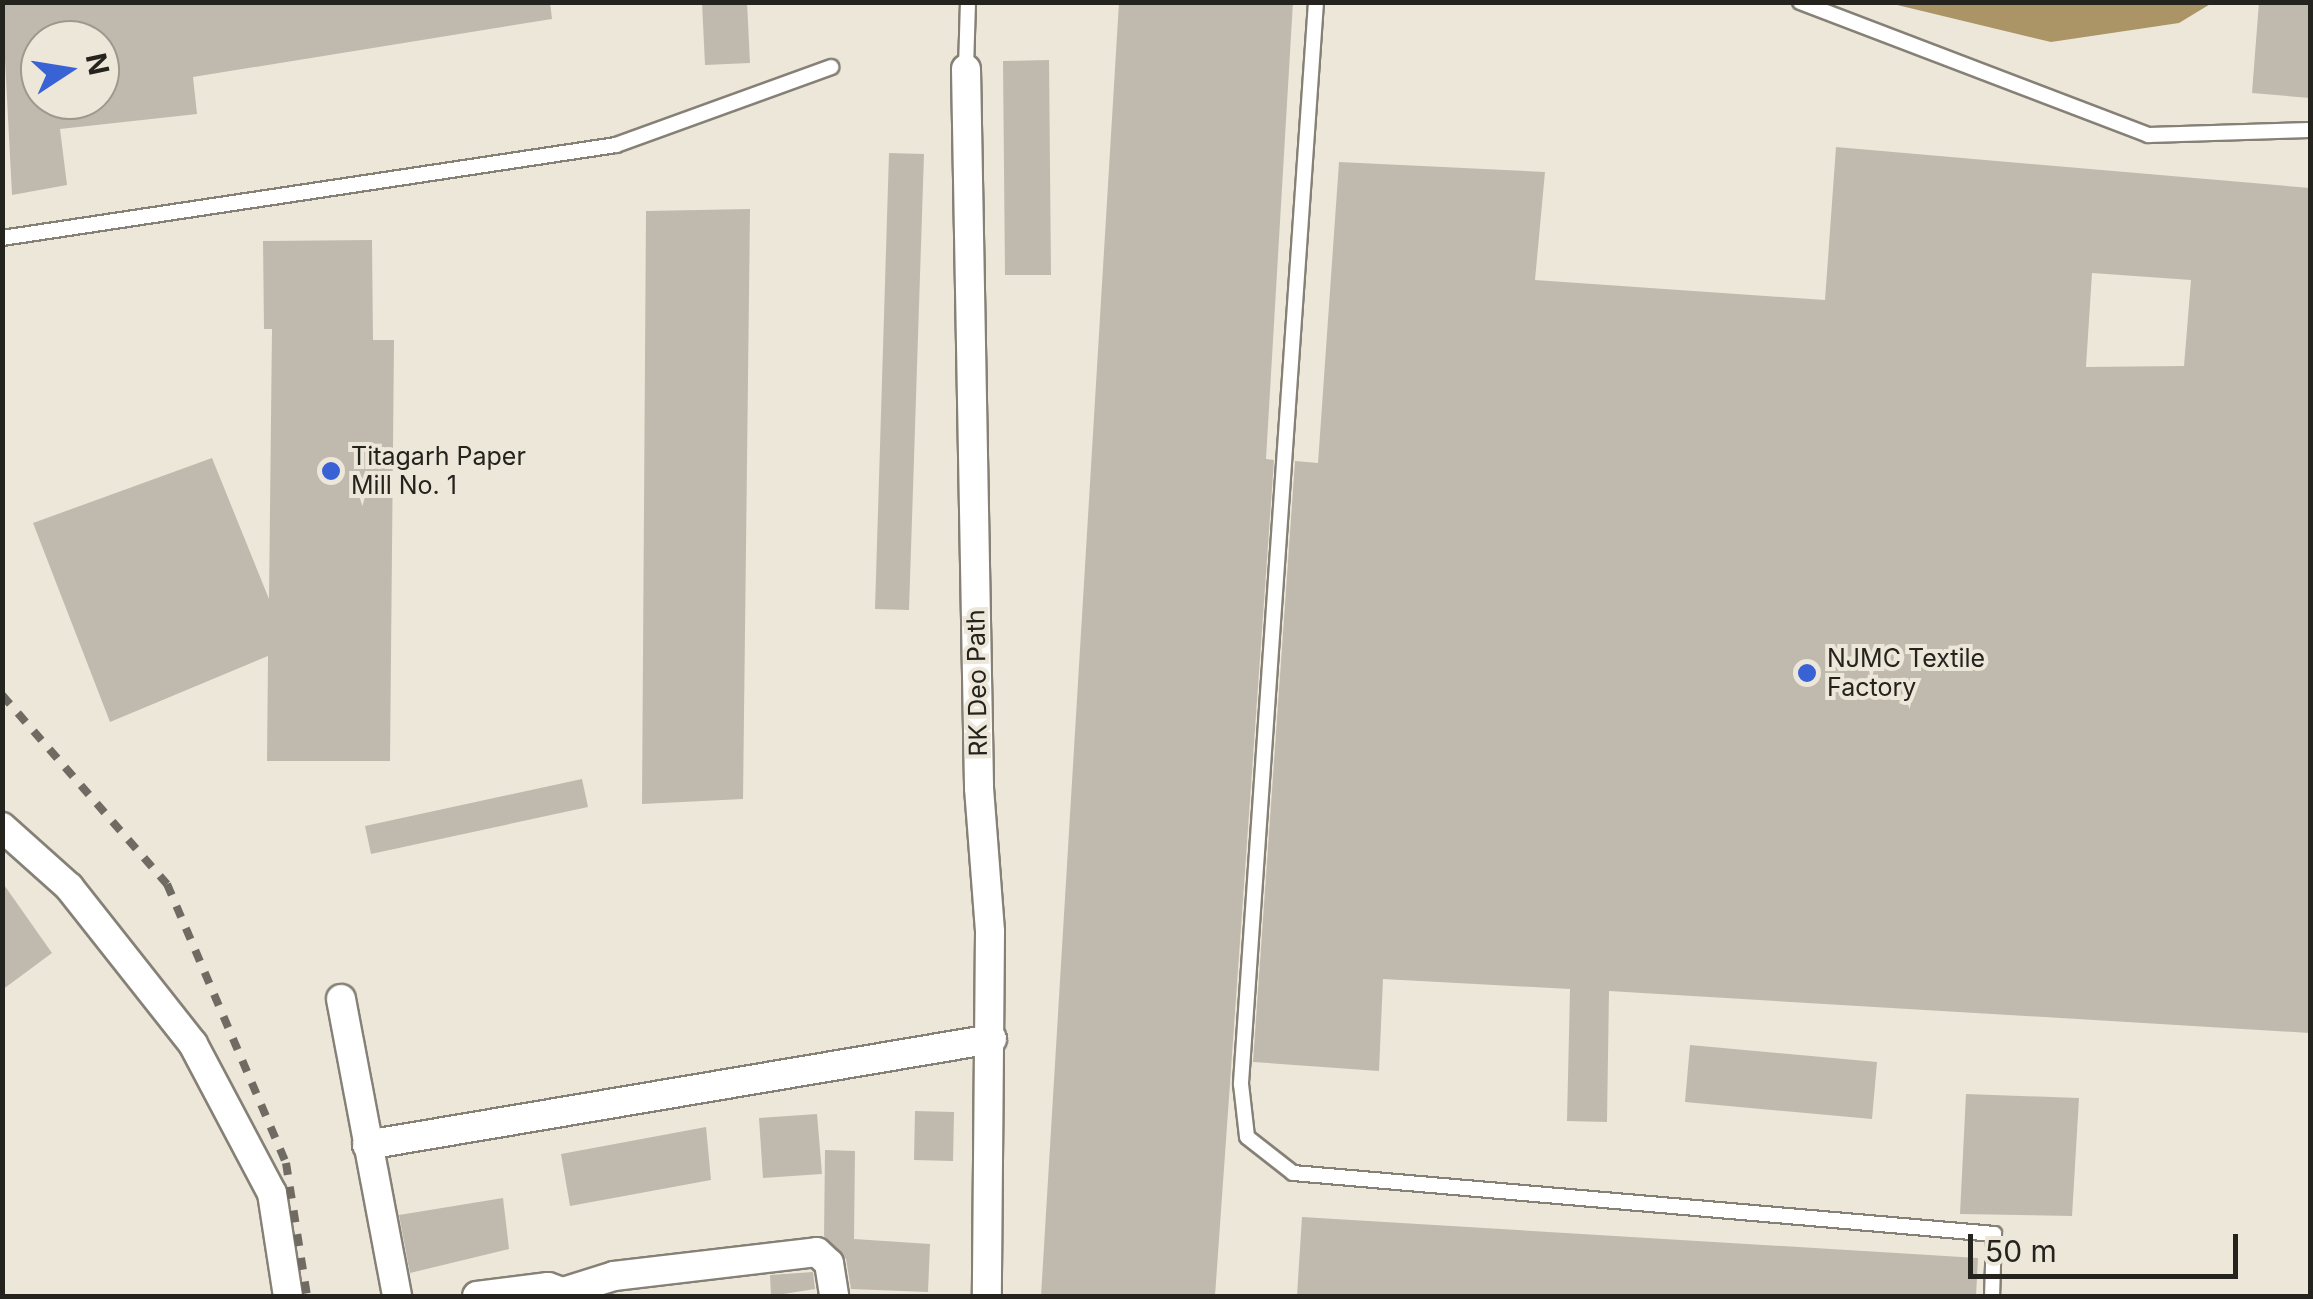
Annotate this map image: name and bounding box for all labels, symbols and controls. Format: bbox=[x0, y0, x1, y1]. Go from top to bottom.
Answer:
north arrow bbox=[20, 20, 120, 120]
text: N bbox=[79, 50, 116, 78]
place label: Titagarh Paper Mill No. 1 bbox=[351, 442, 526, 501]
marker: Titagarh Paper Mill No. 1 bbox=[320, 460, 342, 482]
street label: RK Deo Path bbox=[961, 609, 993, 757]
place label: NJMC Textile Factory bbox=[1827, 644, 1985, 703]
marker: NJMC Textile Factory bbox=[1796, 662, 1818, 684]
scale bar bbox=[1973, 1214, 2243, 1276]
text: 50 m bbox=[1985, 1233, 2057, 1269]

